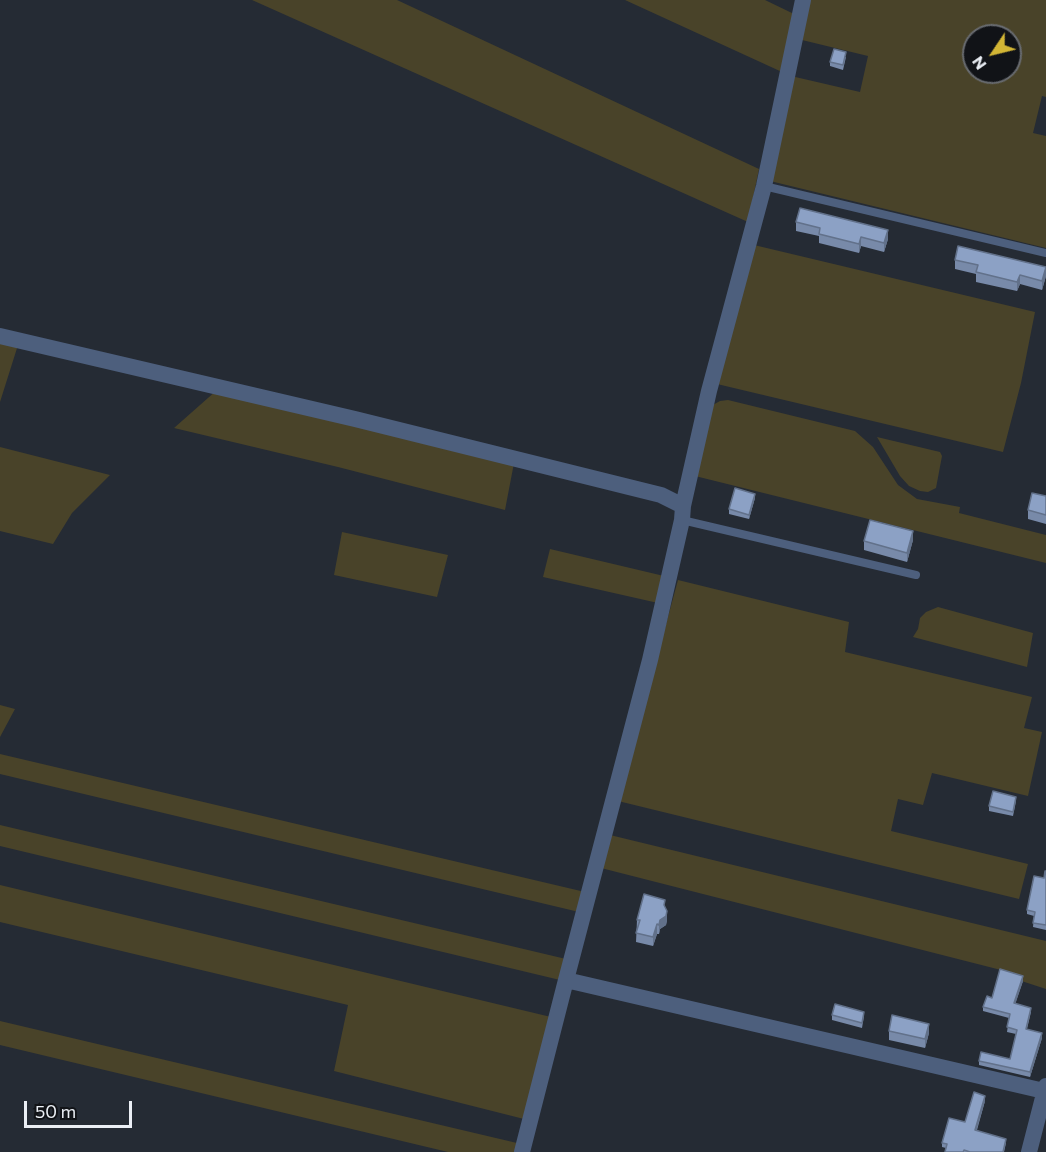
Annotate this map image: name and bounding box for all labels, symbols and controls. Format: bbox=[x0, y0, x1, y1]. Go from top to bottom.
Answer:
north arrow bbox=[962, 24, 1022, 84]
text: N bbox=[967, 53, 990, 74]
scale bar bbox=[27, 1089, 135, 1127]
text: 50 m bbox=[35, 1100, 76, 1122]

